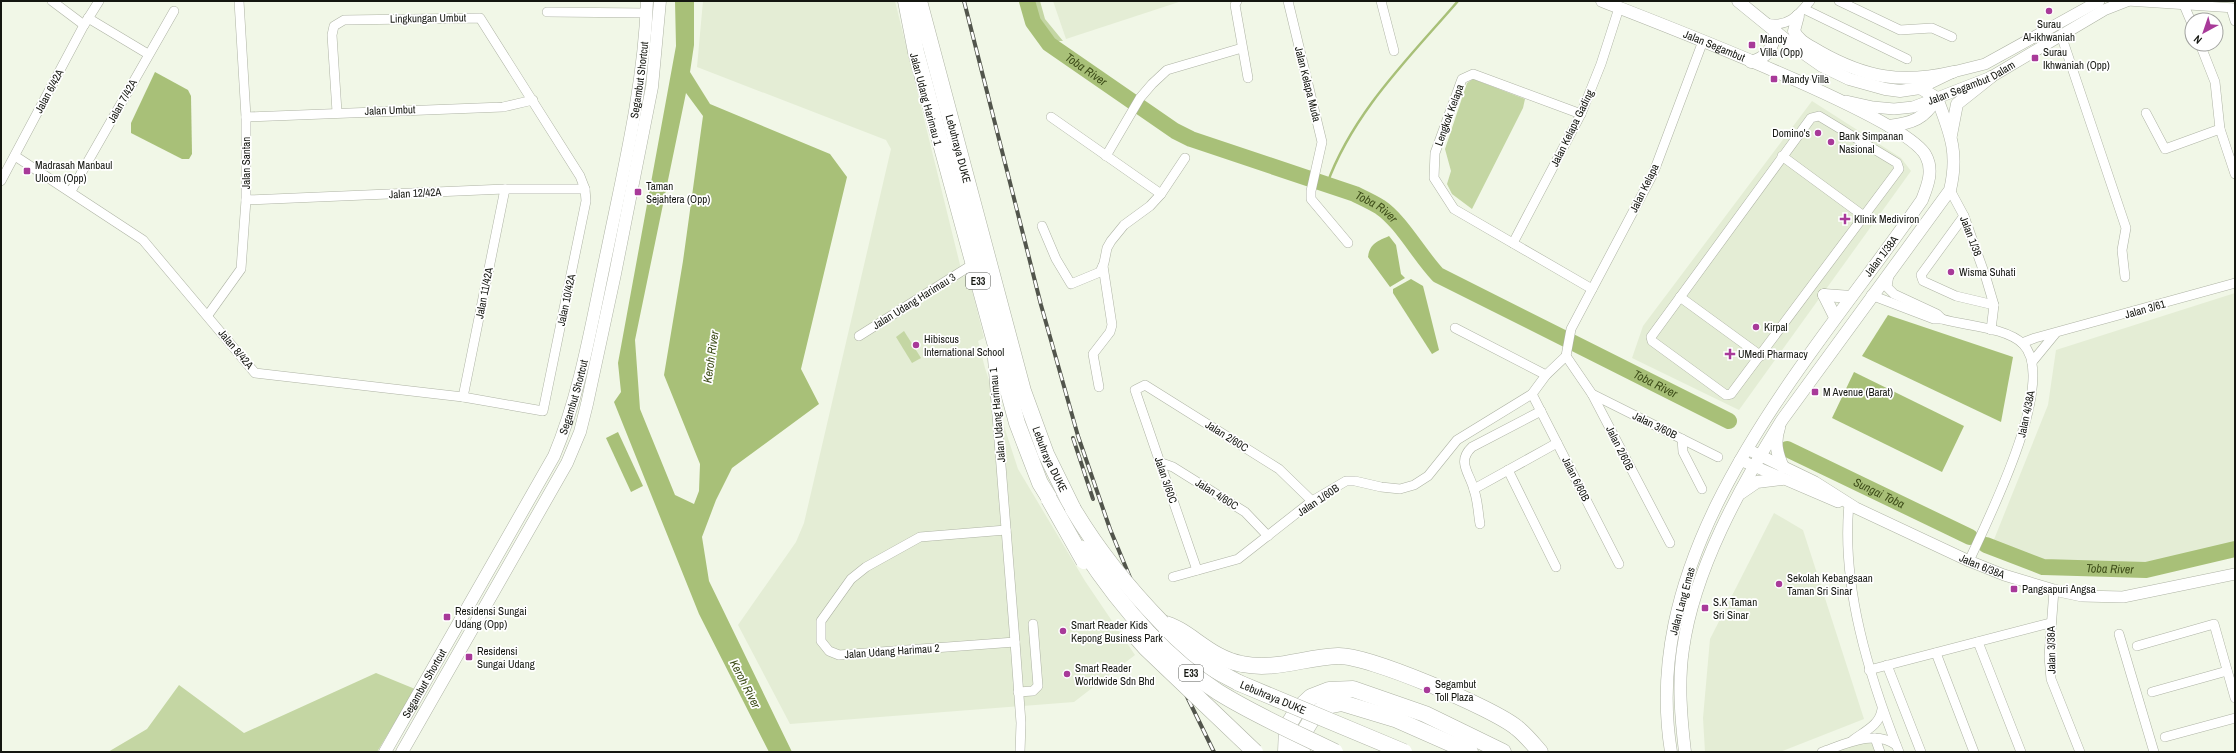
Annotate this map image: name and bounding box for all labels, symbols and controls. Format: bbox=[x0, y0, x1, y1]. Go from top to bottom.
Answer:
marker: Surau Al-ikhwaniah bbox=[2044, 6, 2054, 16]
street label: Lingkungan Umbut bbox=[390, 10, 467, 26]
north arrow bbox=[2184, 12, 2224, 52]
place label: Surau Al-ikhwaniah bbox=[2022, 17, 2075, 44]
street label: Jalan Segambut bbox=[1681, 27, 1748, 65]
place label: Mandy Villa (Opp) bbox=[1760, 32, 1803, 59]
text: N bbox=[2191, 32, 2205, 47]
street label: Segambut Shortcut bbox=[627, 40, 651, 120]
marker: Mandy Villa (Opp) bbox=[1747, 40, 1757, 50]
street label: Jalan Kelapa Muda bbox=[1292, 45, 1324, 123]
place label: Surau Ikhwaniah (Opp) bbox=[2043, 45, 2110, 72]
water label: Toba River bbox=[1062, 49, 1111, 90]
street label: Jalan Udang Harimau 1 bbox=[907, 51, 945, 147]
marker: Surau Ikhwaniah (Opp) bbox=[2030, 53, 2040, 63]
street label: Jalan Segambut Dalam bbox=[1926, 57, 2017, 108]
street label: Jalan 6/42A bbox=[32, 66, 67, 115]
place label: Mandy Villa bbox=[1782, 72, 1829, 86]
marker: Mandy Villa bbox=[1769, 74, 1779, 84]
street label: Jalan 7/42A bbox=[104, 76, 140, 125]
street label: Lengkok Kelapa bbox=[1431, 82, 1467, 148]
street label: Jalan Kelapa Gading bbox=[1547, 87, 1597, 169]
street label: Jalan Umbut bbox=[364, 102, 416, 118]
street label: Lebuhraya DUKE bbox=[943, 113, 974, 185]
place label: Domino's bbox=[1772, 126, 1810, 140]
marker: Domino's bbox=[1813, 128, 1823, 138]
place label: Bank Simpanan Nasional bbox=[1839, 129, 1903, 156]
street label: Jalan Santan bbox=[239, 137, 253, 189]
marker: Bank Simpanan Nasional bbox=[1826, 137, 1836, 147]
place label: Madrasah Manbaul Uloom (Opp) bbox=[35, 158, 112, 185]
street label: Jalan Kelapa bbox=[1626, 161, 1662, 215]
marker: Madrasah Manbaul Uloom (Opp) bbox=[22, 166, 32, 176]
place label: Taman Sejahtera (Opp) bbox=[646, 179, 710, 206]
street label: Jalan 12/42A bbox=[388, 185, 443, 201]
marker: Taman Sejahtera (Opp) bbox=[633, 187, 643, 197]
water label: Toba River bbox=[1353, 187, 1402, 227]
place label: Klinik Mediviron bbox=[1854, 212, 1919, 226]
marker: Klinik Mediviron bbox=[1839, 213, 1851, 225]
street label: Jalan 1/38 bbox=[1957, 214, 1985, 258]
street label: Jalan 1/38A bbox=[1861, 232, 1902, 279]
street label: Jalan 11/42A bbox=[472, 265, 496, 320]
place label: Wisma Suhati bbox=[1959, 265, 2016, 279]
marker: Wisma Suhati bbox=[1946, 267, 1956, 277]
street label: Jalan Udang Harimau 3 bbox=[870, 270, 958, 332]
street label: Jalan 10/42A bbox=[554, 272, 579, 327]
road number: E33 bbox=[966, 273, 990, 289]
street label: Jalan 3/61 bbox=[2123, 297, 2167, 321]
place label: Kirpal bbox=[1764, 320, 1788, 334]
marker: Kirpal bbox=[1751, 322, 1761, 332]
street label: Jalan 8/42A bbox=[215, 326, 257, 372]
water label: Keroh River bbox=[699, 329, 723, 384]
place label: Hibiscus International School bbox=[924, 332, 1004, 359]
marker: Hibiscus International School bbox=[911, 340, 921, 350]
place label: UMedi Pharmacy bbox=[1738, 347, 1808, 361]
marker: UMedi Pharmacy bbox=[1725, 349, 1735, 359]
street label: Segambut Shortcut bbox=[556, 358, 591, 436]
water label: Toba River bbox=[1631, 366, 1681, 402]
street label: Jalan Udang Harimau 1 bbox=[986, 367, 1008, 463]
place label: M Avenue (Barat) bbox=[1823, 385, 1893, 399]
marker: M Avenue (Barat) bbox=[1810, 387, 1820, 397]
street label: Jalan 4/38A bbox=[2014, 388, 2038, 439]
street label: Jalan 3/60B bbox=[1631, 408, 1679, 442]
street label: Jalan 2/60C bbox=[1203, 417, 1252, 455]
street label: Lebuhraya DUKE bbox=[1030, 424, 1071, 494]
street label: Jalan 2/60B bbox=[1603, 424, 1637, 472]
street label: Jalan 3/60C bbox=[1152, 455, 1181, 505]
street label: Jalan 6/60B bbox=[1559, 455, 1593, 503]
water label: Sungai Toba bbox=[1851, 474, 1908, 513]
street label: Jalan 4/60C bbox=[1193, 475, 1242, 513]
street label: Jalan 1/60B bbox=[1294, 481, 1342, 519]
street label: Jalan 6/38A bbox=[1957, 550, 2008, 582]
water label: Toba River bbox=[2086, 560, 2135, 578]
street label: Jalan Lang Emas bbox=[1666, 565, 1698, 636]
place label: Sekolah Kebangsaan Taman Sri Sinar bbox=[1787, 571, 1873, 598]
marker: Sekolah Kebangsaan Taman Sri Sinar bbox=[1774, 579, 1784, 589]
place label: Pangsapuri Angsa bbox=[2022, 582, 2096, 596]
marker: Pangsapuri Angsa bbox=[2009, 584, 2019, 594]
place label: S.K Taman Sri Sinar bbox=[1713, 595, 1757, 622]
marker: S.K Taman Sri Sinar bbox=[1700, 603, 1710, 613]
place label: Residensi Sungai Udang (Opp) bbox=[455, 604, 527, 631]
marker: Residensi Sungai Udang (Opp) bbox=[442, 612, 452, 622]
place label: Smart Reader Kids Kepong Business Park bbox=[1071, 618, 1163, 645]
street label: Jalan 3/38A bbox=[2044, 625, 2058, 674]
marker: Smart Reader Kids Kepong Business Park bbox=[1058, 626, 1068, 636]
street label: Jalan Udang Harimau 2 bbox=[844, 641, 940, 661]
place label: Residensi Sungai Udang bbox=[477, 644, 535, 671]
street label: Segambut Shortcut bbox=[399, 646, 450, 720]
marker: Residensi Sungai Udang bbox=[464, 652, 474, 662]
water label: Keroh River bbox=[726, 657, 764, 712]
place label: Smart Reader Worldwide Sdn Bhd bbox=[1075, 661, 1155, 688]
road number: E33 bbox=[1179, 665, 1203, 681]
marker: Smart Reader Worldwide Sdn Bhd bbox=[1062, 669, 1072, 679]
street label: Lebuhraya DUKE bbox=[1238, 677, 1308, 717]
place label: Segambut Toll Plaza bbox=[1435, 677, 1477, 704]
marker: Segambut Toll Plaza bbox=[1422, 685, 1432, 695]

